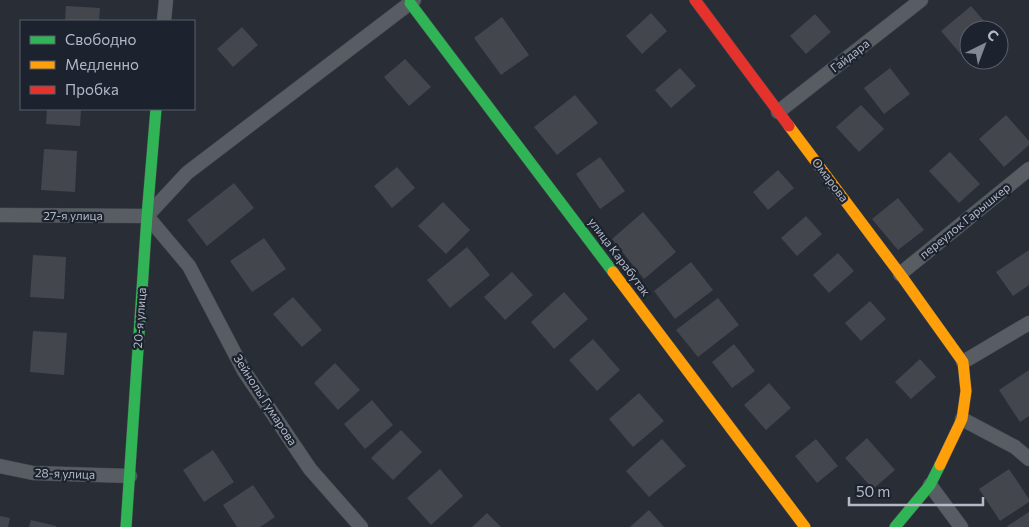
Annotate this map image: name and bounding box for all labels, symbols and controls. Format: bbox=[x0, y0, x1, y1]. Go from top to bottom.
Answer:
legend bbox=[20, 20, 195, 110]
north arrow bbox=[959, 20, 1009, 70]
text: С bbox=[984, 25, 1002, 44]
text: Свободно bbox=[65, 30, 136, 48]
street label: Гайдара bbox=[827, 36, 872, 75]
text: Медленно bbox=[65, 55, 139, 73]
text: Пробка bbox=[65, 80, 119, 98]
street label: Омарова bbox=[810, 155, 852, 204]
street label: переулок Гарышкер bbox=[916, 180, 1012, 261]
street label: 27-я улица bbox=[43, 208, 103, 222]
street label: улица Карабутак bbox=[586, 215, 654, 299]
street label: 20-я улица bbox=[130, 287, 148, 349]
street label: Зейнолы Гумарова bbox=[231, 351, 300, 448]
street label: 28-я улица bbox=[35, 465, 95, 481]
scale bar bbox=[849, 474, 983, 506]
text: 50 m bbox=[856, 482, 890, 500]

